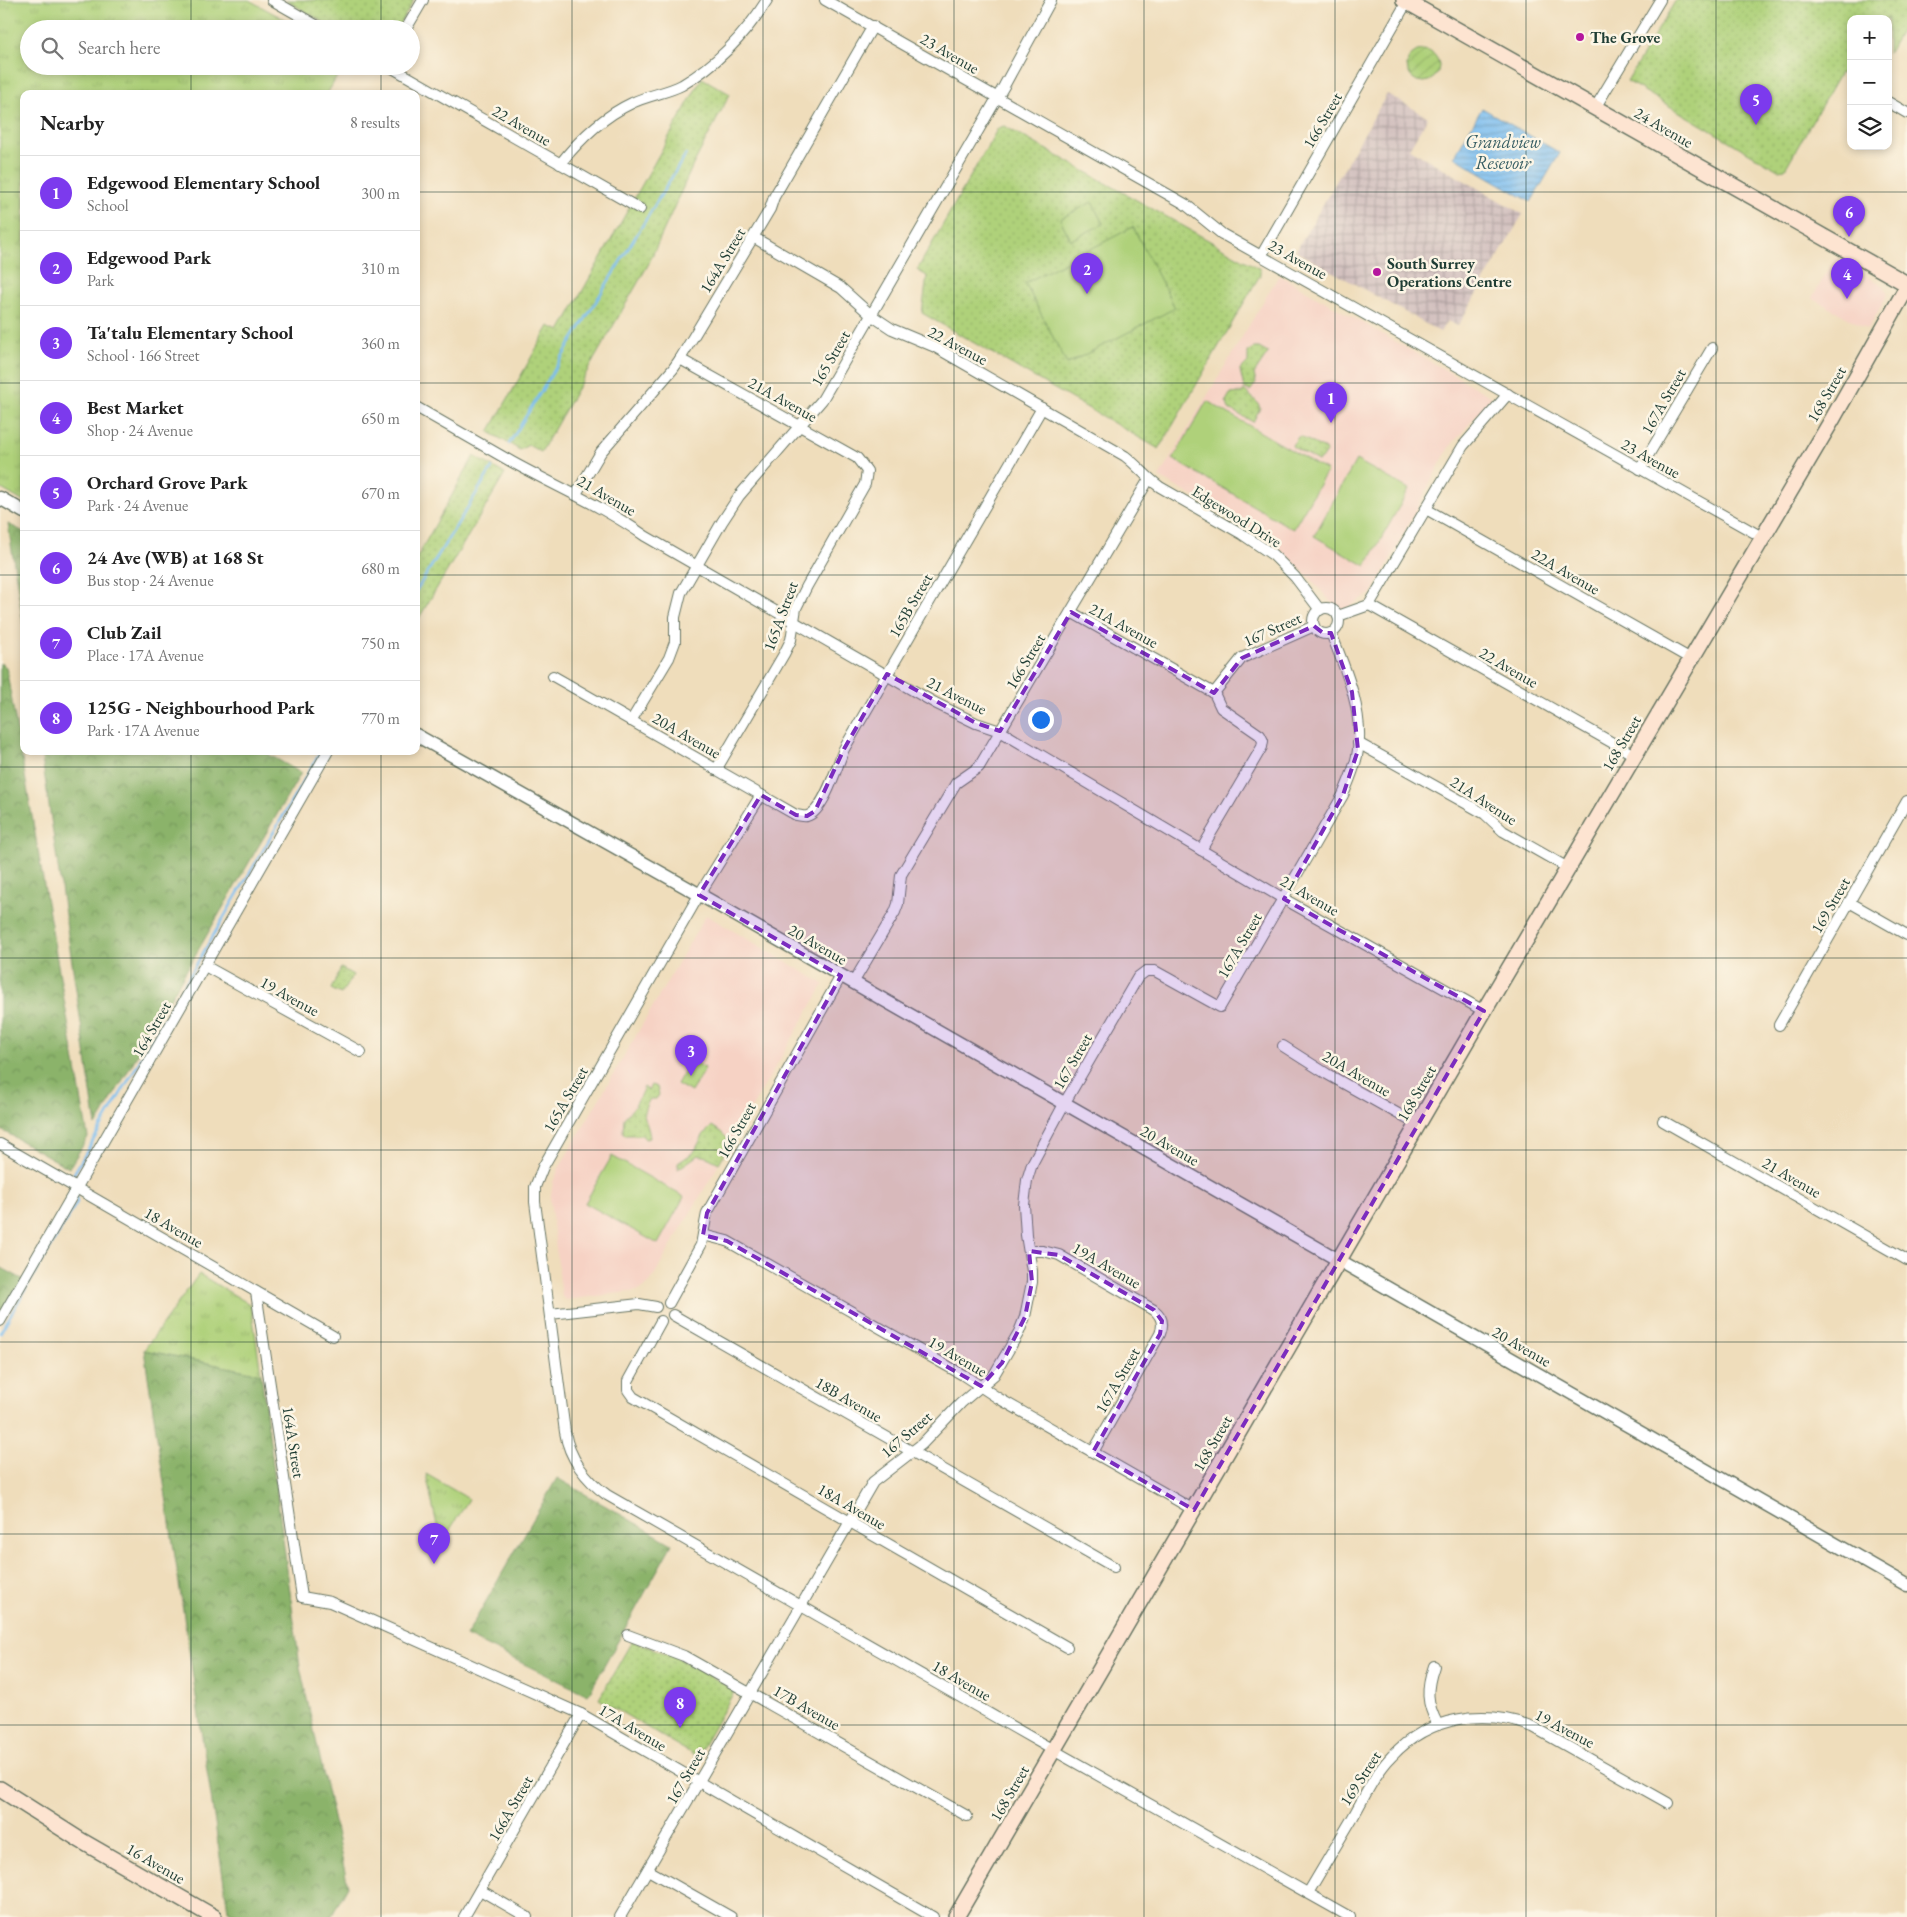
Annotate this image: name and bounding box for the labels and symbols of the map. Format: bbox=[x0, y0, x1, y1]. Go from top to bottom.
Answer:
place label: The Grove bbox=[1590, 27, 1661, 48]
street label: 23 Avenue bbox=[917, 28, 983, 79]
marker: The Grove bbox=[1574, 31, 1586, 43]
pin: 5 bbox=[1740, 84, 1772, 125]
street label: 166 Street bbox=[1298, 88, 1347, 152]
street label: 22 Avenue bbox=[489, 100, 555, 151]
street label: 24 Avenue bbox=[1631, 102, 1697, 153]
water label: Grandview Resevoir bbox=[1465, 130, 1541, 174]
pin: 6 bbox=[1833, 196, 1865, 237]
street label: 164A Street bbox=[695, 224, 750, 297]
street label: 23 Avenue bbox=[1264, 235, 1331, 284]
pin: 2 bbox=[1071, 253, 1103, 294]
place label: South Surrey Operations Centre bbox=[1387, 253, 1512, 292]
pin: 4 bbox=[1831, 258, 1863, 299]
marker: South Surrey Operations Centre bbox=[1371, 266, 1383, 278]
street label: 22 Avenue bbox=[924, 321, 991, 370]
street label: 165 Street bbox=[806, 326, 855, 390]
street label: 168 Street bbox=[1802, 362, 1851, 426]
street label: 167A Street bbox=[1636, 365, 1691, 438]
street label: 21A Avenue bbox=[745, 372, 821, 427]
pin: 1 bbox=[1315, 382, 1347, 423]
street label: 23 Avenue bbox=[1617, 434, 1684, 483]
street label: 21 Avenue bbox=[574, 470, 640, 521]
street label: Edgewood Drive bbox=[1188, 481, 1285, 552]
street label: 22A Avenue bbox=[1528, 543, 1604, 599]
street label: 165B Street bbox=[884, 569, 937, 641]
street label: 165A Street bbox=[758, 579, 803, 654]
street label: 21A Avenue bbox=[1086, 598, 1162, 653]
street label: 167 Street bbox=[1240, 607, 1305, 652]
street label: 166 Street bbox=[1001, 630, 1050, 693]
street label: 22 Avenue bbox=[1476, 642, 1542, 693]
street label: 21 Avenue bbox=[923, 671, 990, 719]
street label: 20A Avenue bbox=[649, 707, 725, 763]
your location bbox=[1028, 707, 1054, 733]
street label: 168 Street bbox=[1597, 711, 1646, 775]
street label: 21A Avenue bbox=[1446, 771, 1521, 830]
street label: 21 Avenue bbox=[1277, 870, 1343, 921]
street label: 169 Street bbox=[1806, 873, 1855, 937]
street label: 167A Street bbox=[1212, 909, 1267, 982]
street label: 20 Avenue bbox=[785, 919, 851, 970]
street label: 19 Avenue bbox=[256, 972, 323, 1021]
street label: 164 Street bbox=[127, 997, 176, 1061]
street label: 167 Street bbox=[1048, 1029, 1097, 1093]
pin: 3 bbox=[675, 1035, 707, 1076]
street label: 20A Avenue bbox=[1319, 1045, 1395, 1101]
street label: 168 Street bbox=[1392, 1061, 1441, 1125]
street label: 165A Street bbox=[538, 1063, 593, 1136]
street label: 166 Street bbox=[712, 1098, 761, 1162]
street label: 20 Avenue bbox=[1137, 1120, 1203, 1171]
street label: 21 Avenue bbox=[1759, 1152, 1825, 1203]
street label: 18 Avenue bbox=[141, 1202, 207, 1253]
street label: 19A Avenue bbox=[1069, 1237, 1145, 1293]
street label: 20 Avenue bbox=[1489, 1321, 1555, 1372]
street label: 19 Avenue bbox=[925, 1331, 991, 1382]
street label: 167A Street bbox=[1090, 1344, 1145, 1417]
street label: 18B Avenue bbox=[812, 1372, 886, 1427]
street label: 164A Street bbox=[277, 1405, 310, 1480]
street label: 167 Street bbox=[876, 1406, 936, 1462]
street label: 168 Street bbox=[1188, 1411, 1237, 1475]
street label: 18A Avenue bbox=[814, 1478, 890, 1534]
pin: 7 bbox=[418, 1523, 450, 1564]
street label: 18 Avenue bbox=[929, 1655, 995, 1706]
street label: 17B Avenue bbox=[770, 1680, 844, 1735]
pin: 8 bbox=[664, 1687, 696, 1728]
street label: 17A Avenue bbox=[595, 1699, 671, 1756]
street label: 19 Avenue bbox=[1531, 1704, 1598, 1753]
street label: 167 Street bbox=[661, 1744, 710, 1808]
street label: 169 Street bbox=[1335, 1747, 1386, 1810]
street label: 168 Street bbox=[985, 1761, 1034, 1825]
street label: 166A Street bbox=[483, 1772, 538, 1845]
street label: 16 Avenue bbox=[123, 1838, 189, 1889]

